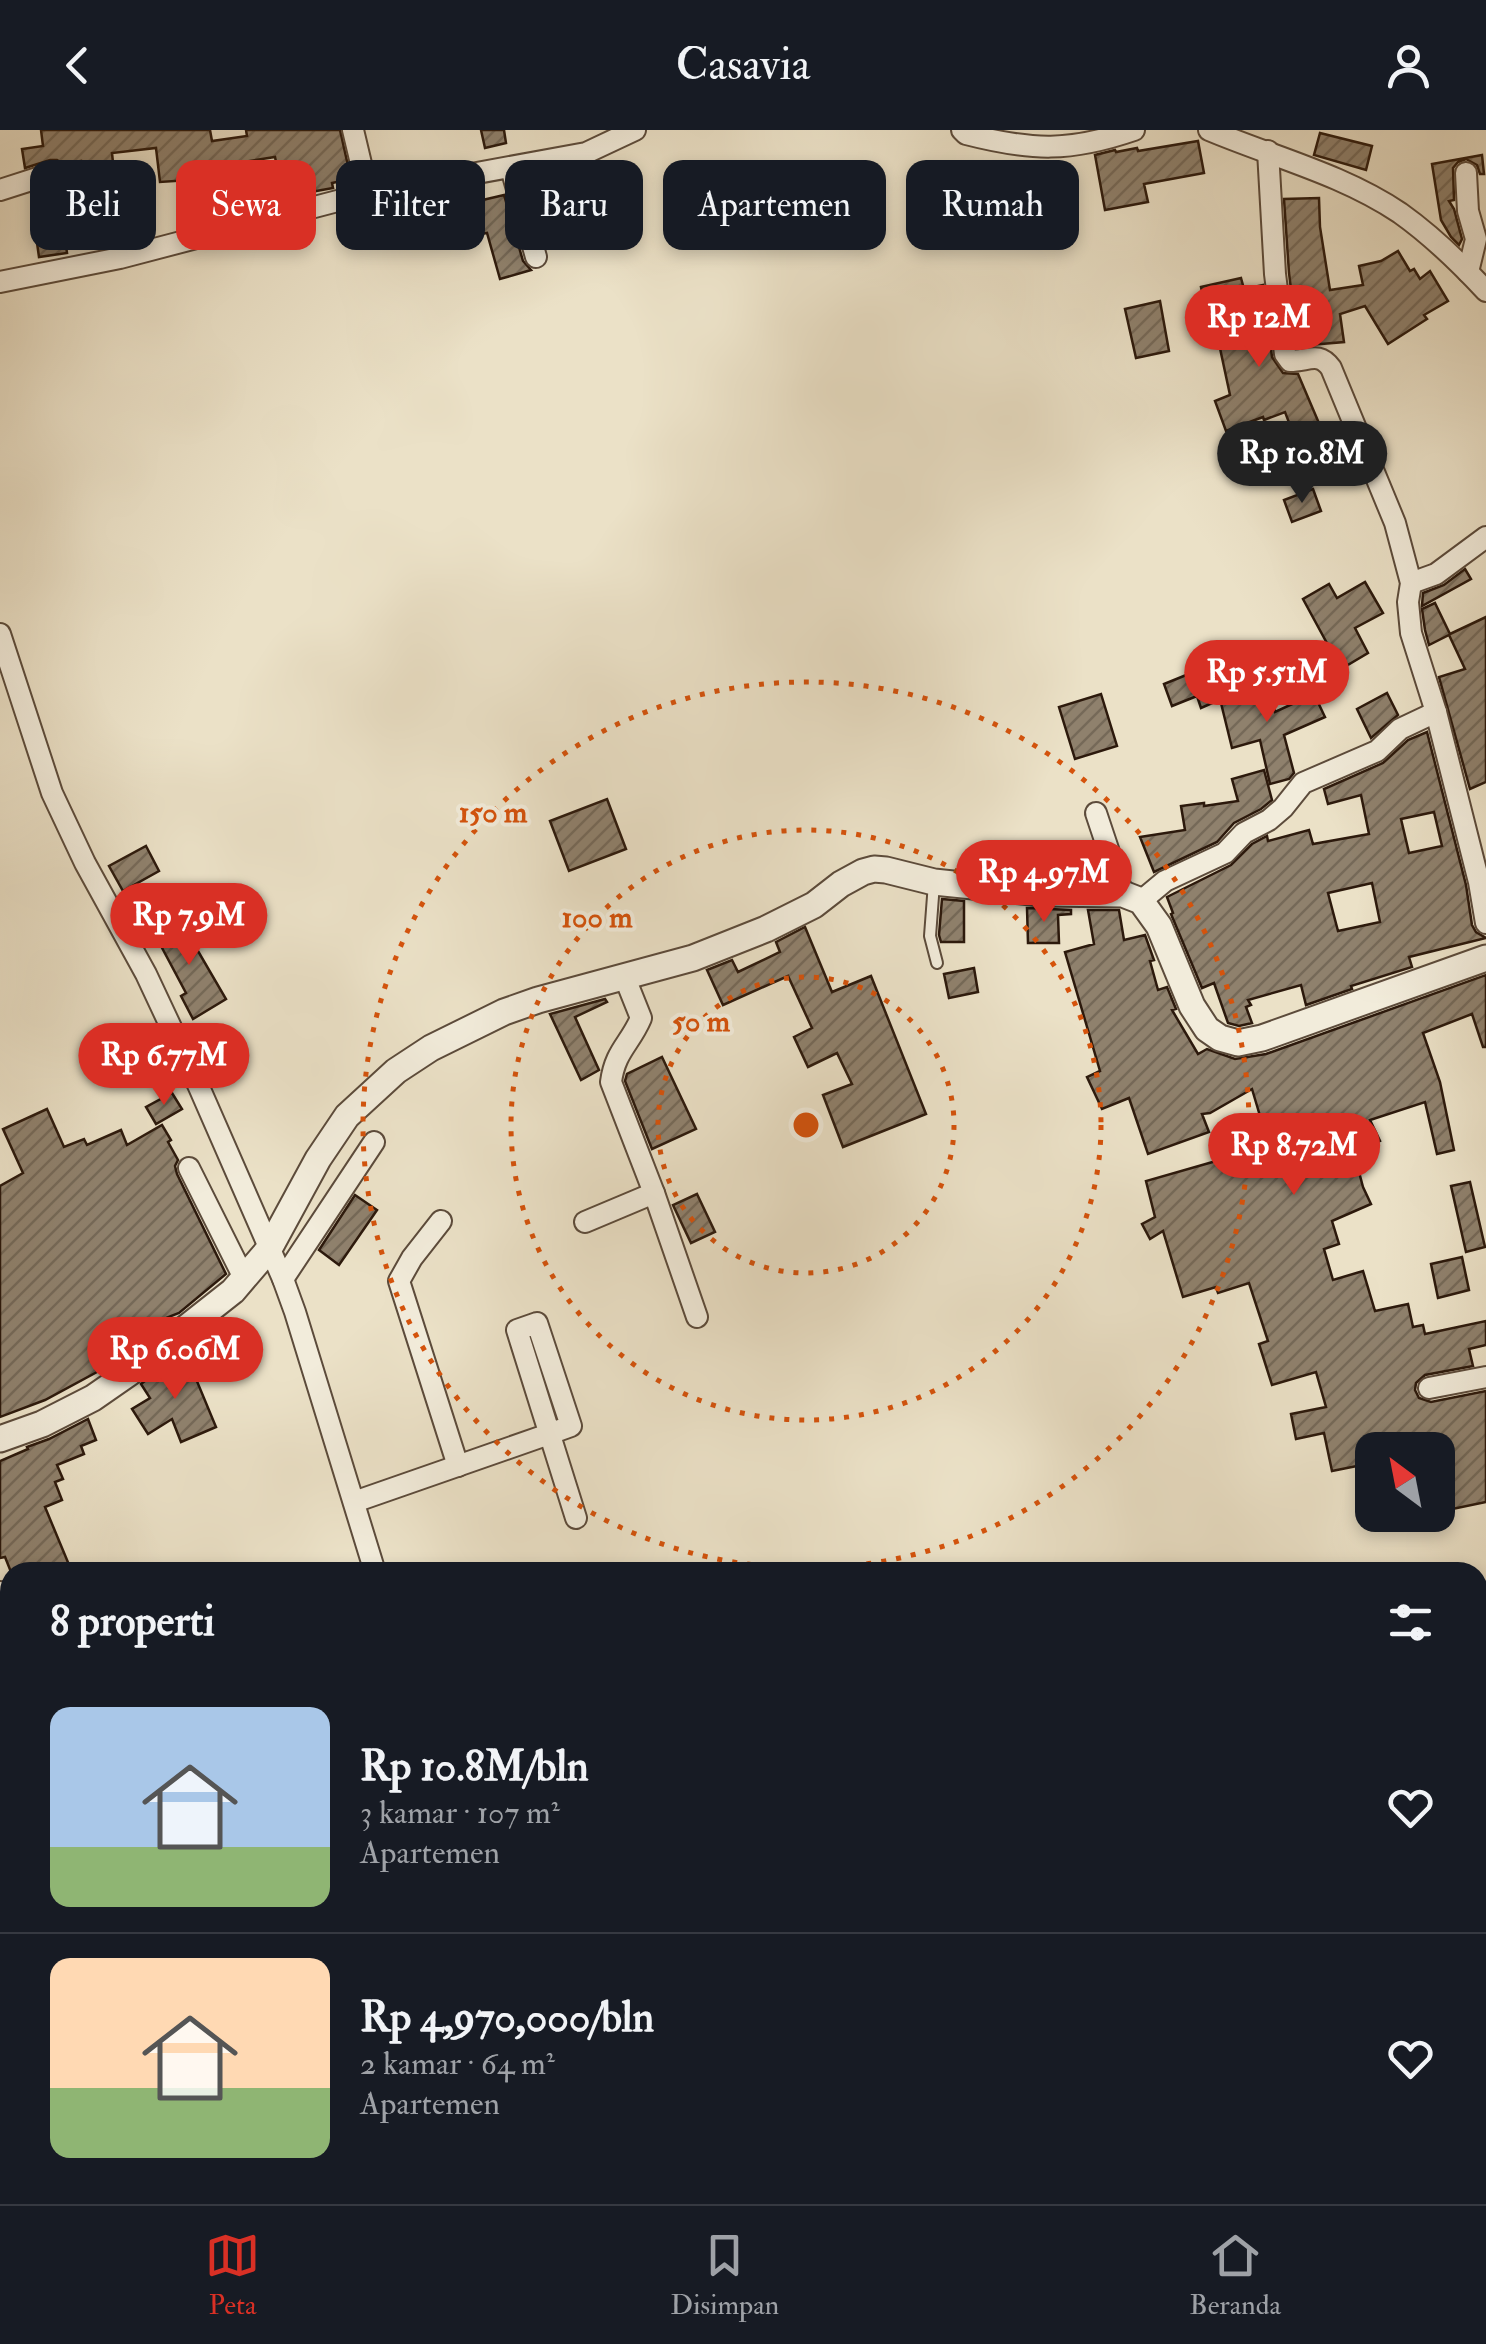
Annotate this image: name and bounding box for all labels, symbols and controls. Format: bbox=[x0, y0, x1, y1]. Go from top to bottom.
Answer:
text: Casavia bbox=[676, 37, 810, 93]
icon: back bbox=[50, 38, 105, 93]
icon: person bbox=[1381, 38, 1436, 93]
chip: Beli bbox=[30, 160, 156, 250]
chip: Sewa bbox=[176, 160, 316, 250]
chip: Filter bbox=[336, 160, 485, 250]
chip: Baru bbox=[505, 160, 643, 250]
chip: Apartemen bbox=[663, 160, 886, 250]
chip: Rumah bbox=[906, 160, 1079, 250]
pin: Rp 12M bbox=[1178, 285, 1340, 370]
text: Rp 12M bbox=[1207, 297, 1311, 337]
pin: Rp 10.8M bbox=[1199, 421, 1405, 506]
text: Rp 10.8M bbox=[1239, 433, 1365, 473]
pin: Rp 5.51M bbox=[1164, 640, 1370, 725]
text: Rp 5.51M bbox=[1206, 652, 1328, 692]
text: 150 m bbox=[459, 794, 528, 831]
pin: Rp 4.97M bbox=[941, 840, 1147, 925]
text: Rp 4.97M bbox=[978, 852, 1110, 892]
pin: Rp 7.9M bbox=[97, 883, 281, 968]
text: Rp 7.9M bbox=[132, 895, 246, 935]
text: 100 m bbox=[562, 899, 633, 936]
text: 50 m bbox=[672, 1003, 731, 1040]
pin: Rp 6.77M bbox=[61, 1023, 267, 1108]
text: Rp 6.77M bbox=[100, 1035, 228, 1075]
centre of rings bbox=[788, 1107, 824, 1143]
pin: Rp 8.72M bbox=[1191, 1113, 1397, 1198]
text: Rp 8.72M bbox=[1230, 1125, 1358, 1165]
pin: Rp 6.06M bbox=[72, 1317, 278, 1402]
text: Rp 6.06M bbox=[109, 1329, 241, 1369]
north arrow bbox=[1355, 1432, 1455, 1532]
map controls bbox=[1355, 1432, 1455, 1532]
icon: filters bbox=[1383, 1595, 1438, 1650]
text: 8 properti bbox=[50, 1596, 215, 1648]
text: Rp 10.8M/bln bbox=[360, 1741, 589, 1793]
icon: home bbox=[130, 1747, 250, 1867]
icon: heart bbox=[1383, 1780, 1438, 1835]
text: 3 kamar · 107 m² bbox=[360, 1793, 560, 1833]
text: Apartemen bbox=[360, 1833, 500, 1873]
text: Rp 4,970,000/bln bbox=[360, 1992, 654, 2044]
icon: home bbox=[130, 1998, 250, 2118]
icon: heart bbox=[1383, 2031, 1438, 2086]
text: 2 kamar · 64 m² bbox=[360, 2044, 555, 2084]
text: Apartemen bbox=[360, 2084, 500, 2124]
tab: Peta bbox=[205, 2228, 260, 2323]
tab: Disimpan bbox=[670, 2228, 779, 2323]
tab: Beranda bbox=[1189, 2228, 1281, 2323]

